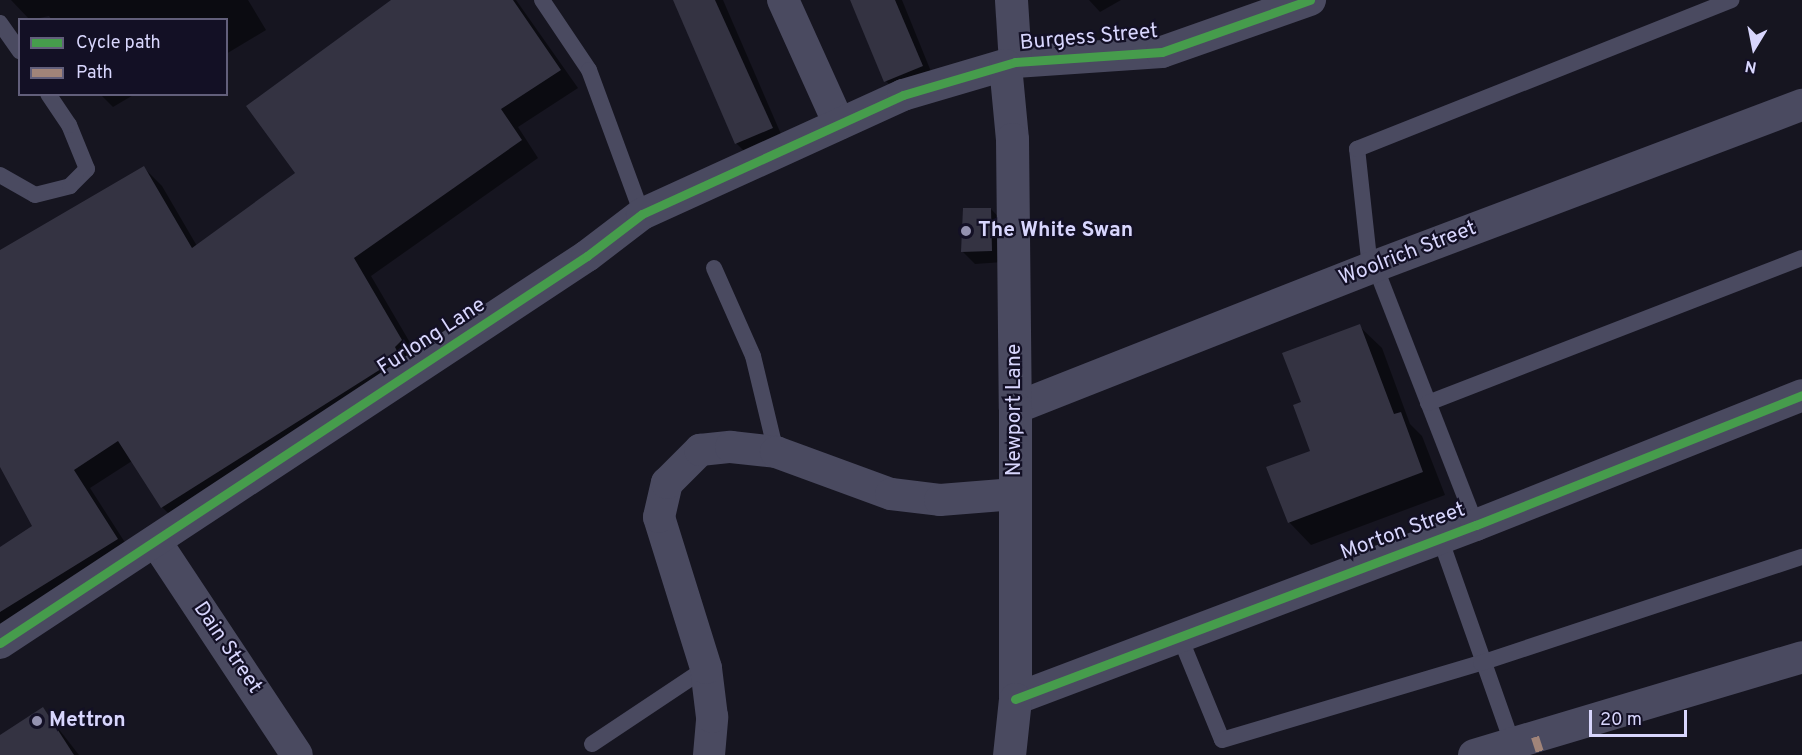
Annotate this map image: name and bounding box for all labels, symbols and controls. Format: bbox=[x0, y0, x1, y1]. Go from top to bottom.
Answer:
legend bbox=[18, 18, 228, 96]
north arrow bbox=[1724, 18, 1784, 78]
street label: Burgess Street bbox=[1019, 19, 1159, 57]
text: Cycle path bbox=[76, 32, 161, 55]
text: N bbox=[1743, 55, 1758, 77]
text: Path bbox=[76, 62, 113, 85]
street label: Woolrich Street bbox=[1336, 216, 1480, 292]
place label: The White Swan bbox=[978, 218, 1133, 244]
marker: The White Swan bbox=[959, 224, 973, 238]
street label: Furlong Lane bbox=[373, 293, 491, 381]
street label: Newport Lane bbox=[1002, 344, 1028, 476]
street label: Morton Street bbox=[1337, 498, 1469, 566]
street label: Dain Street bbox=[187, 597, 267, 699]
scale bar bbox=[1592, 698, 1690, 736]
place label: Mettron bbox=[49, 708, 126, 734]
text: 20 m bbox=[1600, 709, 1642, 732]
marker: Mettron bbox=[30, 714, 44, 728]

